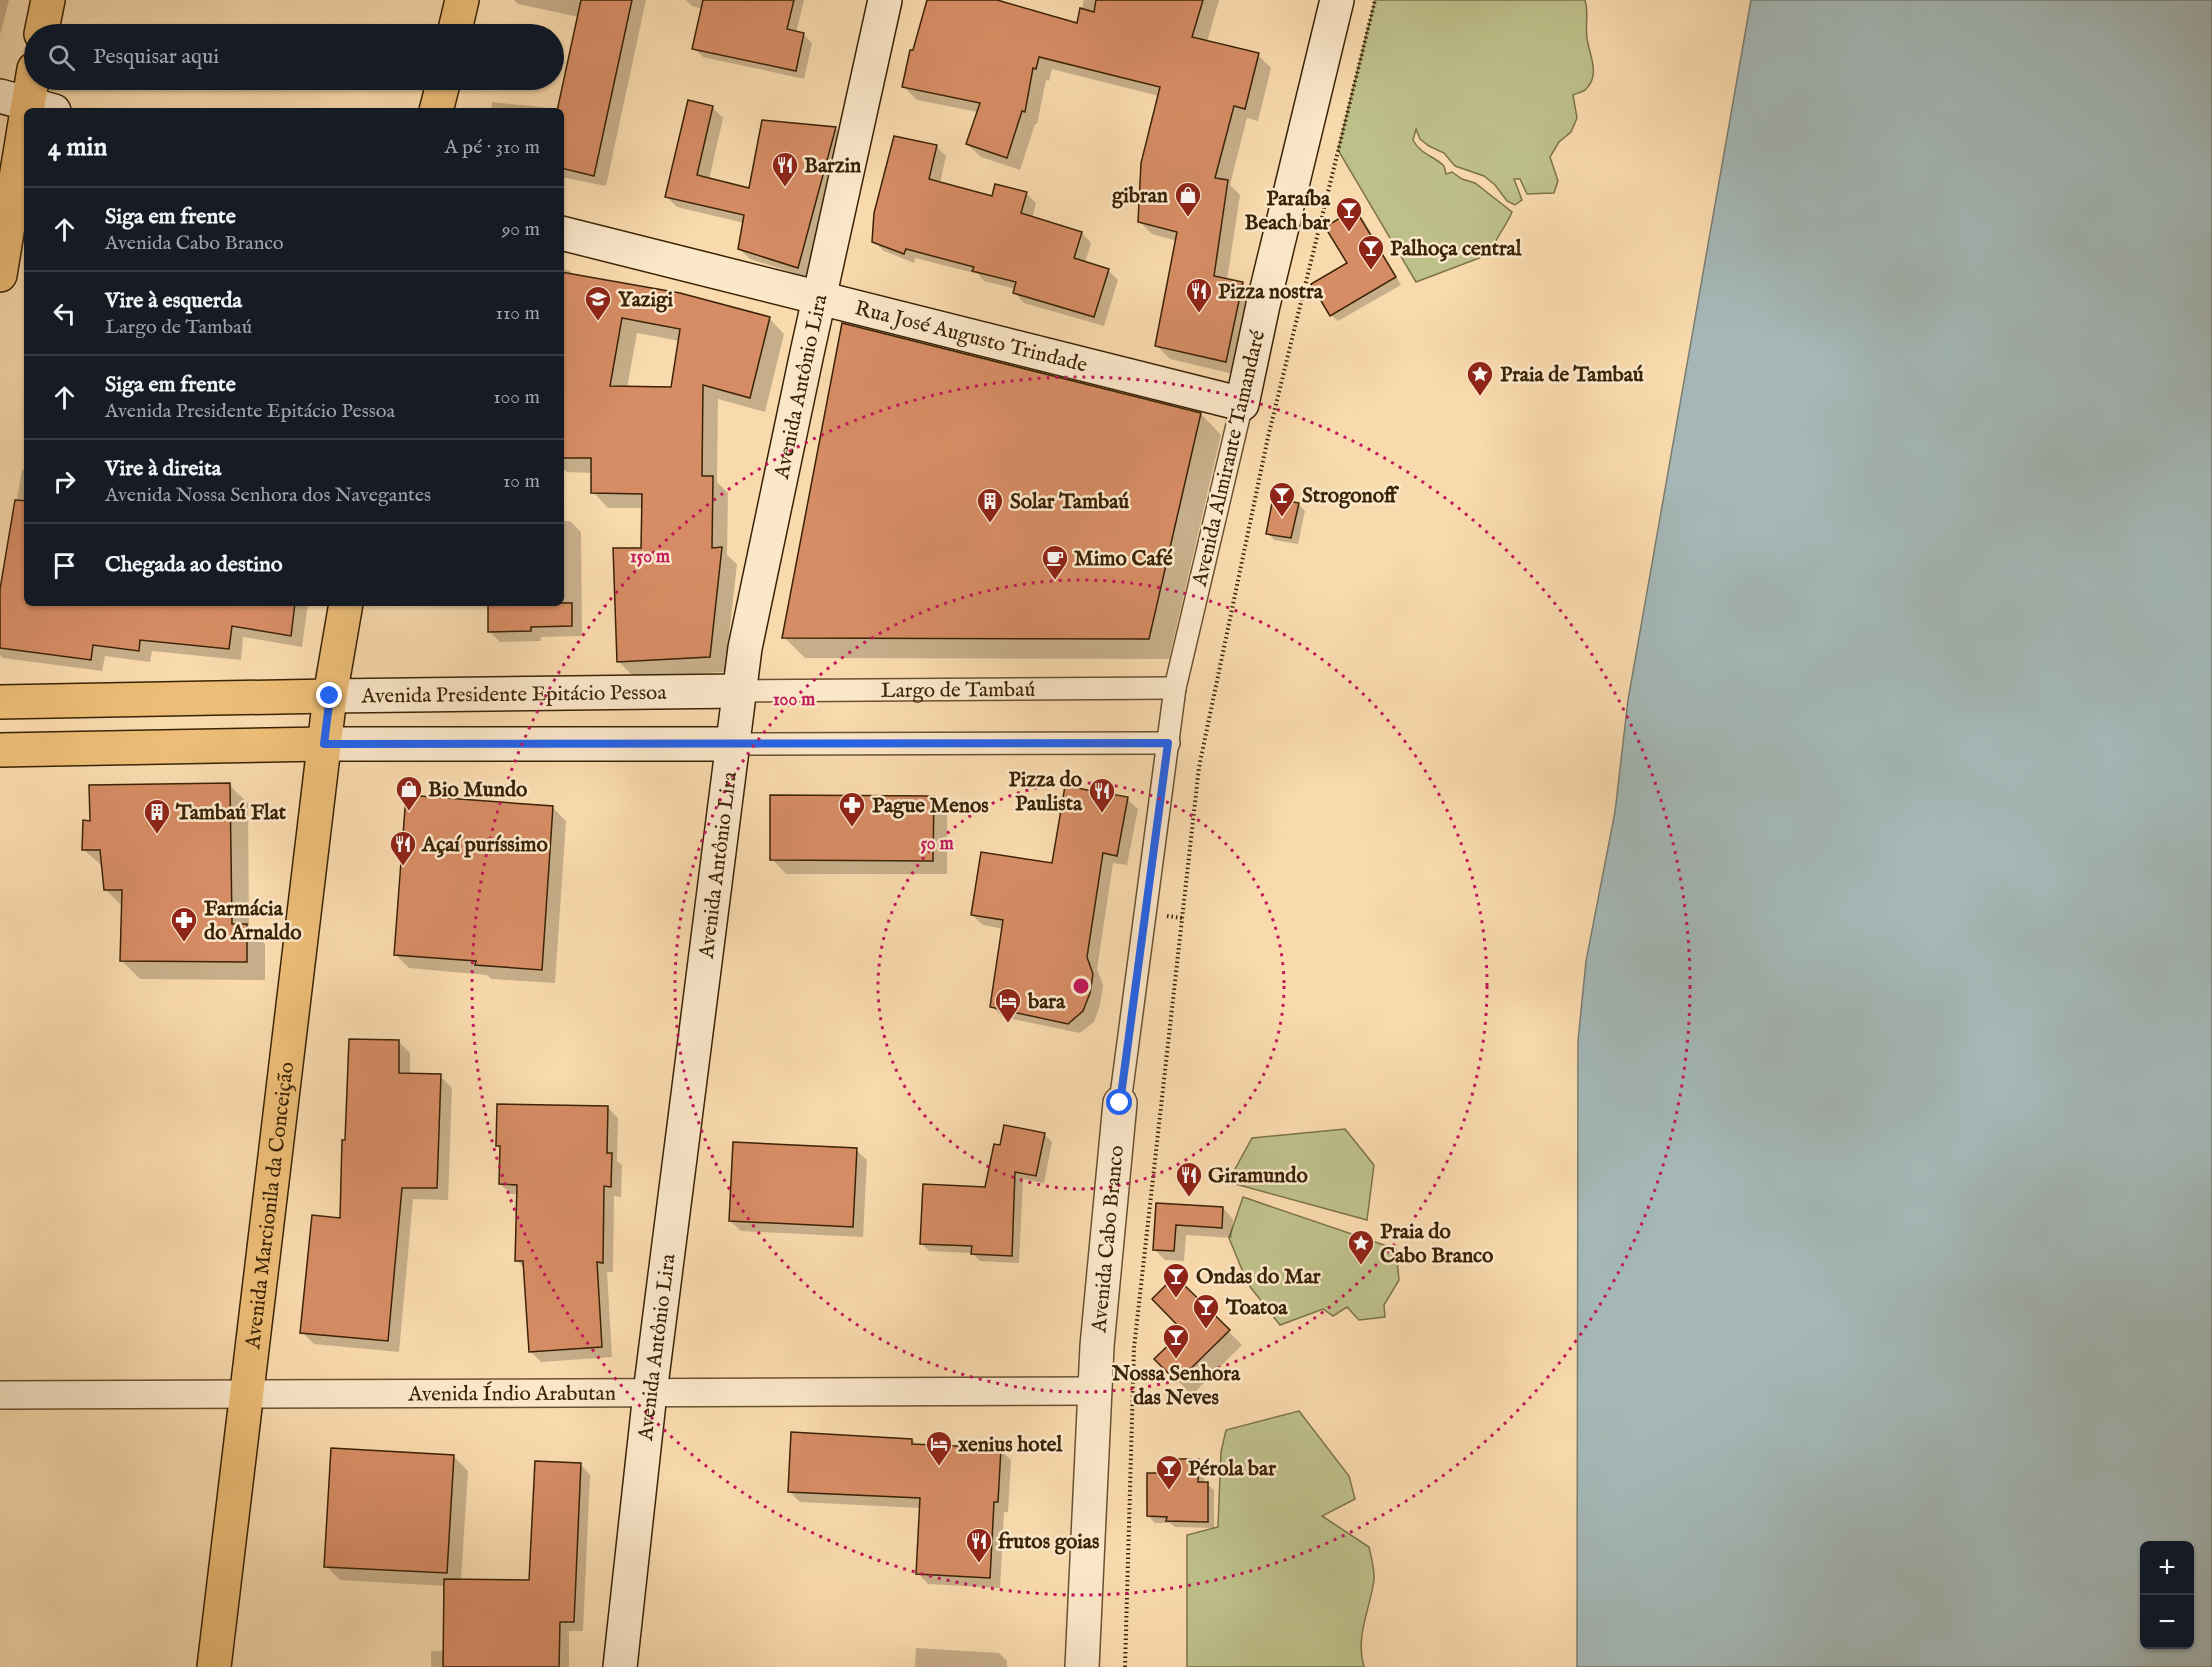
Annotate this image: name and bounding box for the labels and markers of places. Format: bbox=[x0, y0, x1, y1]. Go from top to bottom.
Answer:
restaurant icon: Barzin bbox=[770, 150, 800, 188]
place label: Barzin bbox=[804, 153, 861, 180]
shop icon: gibran bbox=[1173, 180, 1203, 218]
place label: gibran bbox=[1112, 183, 1168, 210]
place label: Paraíba Beach bar bbox=[1245, 186, 1331, 237]
bar icon: Paraíba Beach bar bbox=[1334, 195, 1364, 233]
bar icon: Palhoça central bbox=[1356, 233, 1386, 271]
place label: Palhoça central bbox=[1390, 236, 1523, 263]
restaurant icon: Pizza nostra bbox=[1184, 276, 1214, 314]
place label: Pizza nostra bbox=[1218, 279, 1324, 306]
school or university icon: Yazigi bbox=[583, 284, 613, 322]
place label: Yazigi bbox=[618, 287, 674, 314]
place icon: Praia de Tambaú bbox=[1465, 359, 1495, 397]
place label: Praia de Tambaú bbox=[1500, 362, 1644, 389]
bar icon: Strogonoff bbox=[1267, 480, 1297, 518]
place label: Strogonoff bbox=[1302, 483, 1399, 510]
building icon: Solar Tambaú bbox=[975, 486, 1005, 524]
place label: Solar Tambaú bbox=[1010, 489, 1129, 516]
cafe icon: Mimo Café bbox=[1040, 543, 1070, 581]
place label: Mimo Café bbox=[1074, 546, 1173, 573]
place label: Pizza do Paulista bbox=[1009, 767, 1083, 818]
shop icon: Bio Mundo bbox=[394, 774, 424, 812]
restaurant icon: Pizza do Paulista bbox=[1087, 776, 1117, 814]
place label: Bio Mundo bbox=[428, 777, 528, 804]
pharmacy icon: Pague Menos bbox=[837, 790, 867, 828]
place label: Pague Menos bbox=[872, 793, 989, 820]
building icon: Tambaú Flat bbox=[142, 797, 172, 835]
place label: Tambaú Flat bbox=[175, 800, 287, 827]
restaurant icon: Açaí puríssimo bbox=[388, 829, 418, 867]
place label: Açaí puríssimo bbox=[421, 832, 549, 859]
place label: Farmácia do Arnaldo bbox=[204, 896, 302, 947]
pharmacy icon: Farmácia do Arnaldo bbox=[169, 905, 199, 943]
centre of rings bbox=[1071, 976, 1091, 996]
hotel icon: bara bbox=[993, 986, 1023, 1024]
place label: bara bbox=[1027, 989, 1066, 1016]
restaurant icon: Giramundo bbox=[1174, 1160, 1204, 1198]
place label: Giramundo bbox=[1208, 1163, 1308, 1190]
place label: Praia do Cabo Branco bbox=[1380, 1219, 1494, 1270]
place icon: Praia do Cabo Branco bbox=[1346, 1228, 1376, 1266]
bar icon: Ondas do Mar bbox=[1161, 1261, 1191, 1299]
place label: Ondas do Mar bbox=[1196, 1264, 1321, 1291]
bar icon: Toatoa bbox=[1191, 1292, 1221, 1330]
place label: Toatoa bbox=[1225, 1295, 1288, 1322]
bar icon: Nossa Senhora das Neves bbox=[1161, 1322, 1191, 1360]
place label: Nossa Senhora das Neves bbox=[1111, 1361, 1241, 1412]
hotel icon: xenius hotel bbox=[924, 1429, 954, 1467]
place label: xenius hotel bbox=[958, 1432, 1063, 1459]
bar icon: Pérola bar bbox=[1154, 1453, 1184, 1491]
place label: Pérola bar bbox=[1188, 1456, 1276, 1483]
restaurant icon: frutos goias bbox=[964, 1526, 994, 1564]
place label: frutos goias bbox=[998, 1529, 1099, 1556]

